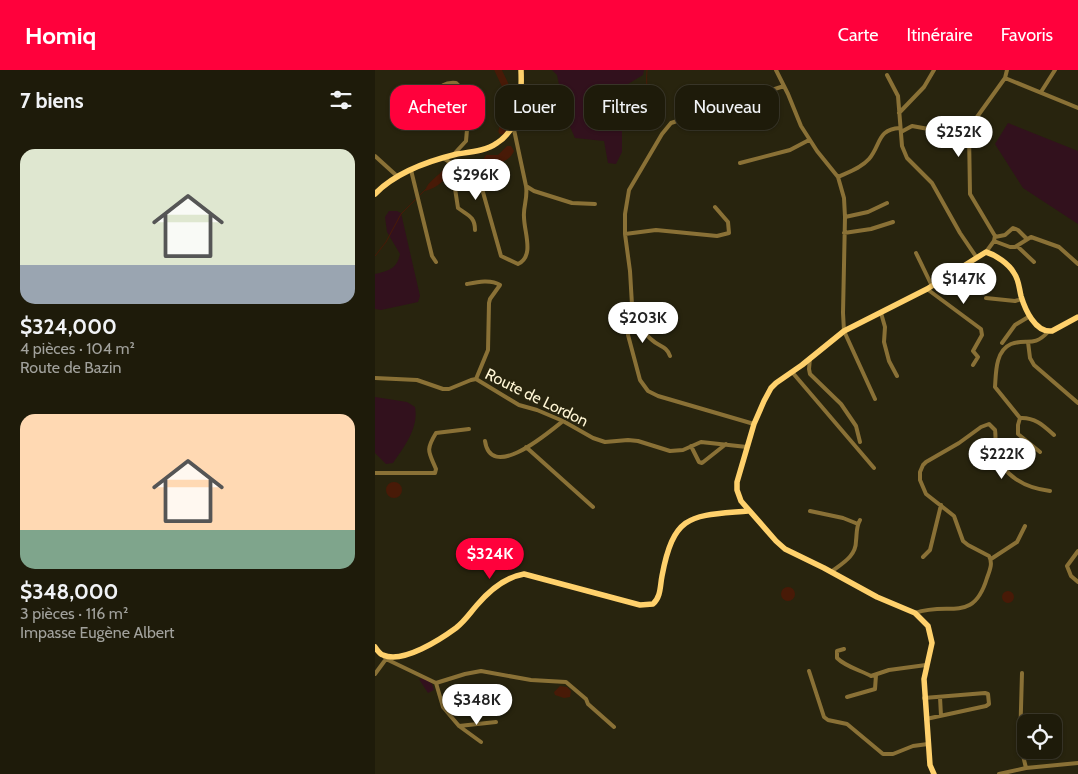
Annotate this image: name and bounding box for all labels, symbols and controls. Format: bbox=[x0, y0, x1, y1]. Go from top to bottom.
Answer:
text: Homiq bbox=[25, 21, 96, 50]
text: Carte bbox=[838, 24, 878, 46]
text: Itinéraire bbox=[906, 24, 973, 46]
text: Favoris bbox=[1001, 24, 1053, 46]
chip: Acheter bbox=[390, 85, 485, 130]
chip: Louer bbox=[495, 85, 574, 130]
chip: Filtres bbox=[584, 85, 665, 130]
chip: Nouveau bbox=[675, 85, 779, 130]
icon: filters bbox=[327, 86, 355, 114]
text: 7 biens bbox=[20, 88, 84, 113]
pin: $252K bbox=[924, 116, 994, 158]
text: $252K bbox=[937, 122, 981, 141]
pin: $296K bbox=[441, 158, 511, 201]
text: $296K bbox=[453, 165, 499, 184]
icon: home bbox=[143, 181, 233, 271]
pin: $147K bbox=[929, 262, 999, 305]
text: $147K bbox=[942, 269, 986, 288]
pin: $203K bbox=[608, 302, 678, 344]
text: $203K bbox=[619, 308, 667, 327]
text: $324,000 bbox=[20, 314, 117, 339]
text: 4 pièces · 104 m² bbox=[20, 339, 135, 358]
text: Route de Bazin bbox=[20, 358, 121, 377]
street label: Route de Lordon bbox=[482, 364, 592, 431]
pin: $222K bbox=[967, 438, 1037, 480]
text: $222K bbox=[980, 444, 1024, 463]
icon: home bbox=[143, 446, 233, 536]
pin: $324K bbox=[455, 538, 525, 580]
text: $324K bbox=[467, 544, 513, 563]
text: $348,000 bbox=[20, 579, 118, 604]
text: 3 pièces · 116 m² bbox=[20, 604, 128, 623]
text: Impasse Eugène Albert bbox=[20, 623, 175, 642]
pin: $348K bbox=[442, 684, 512, 726]
text: $348K bbox=[453, 690, 501, 709]
map controls bbox=[1017, 714, 1062, 759]
button: locate bbox=[1017, 714, 1062, 759]

